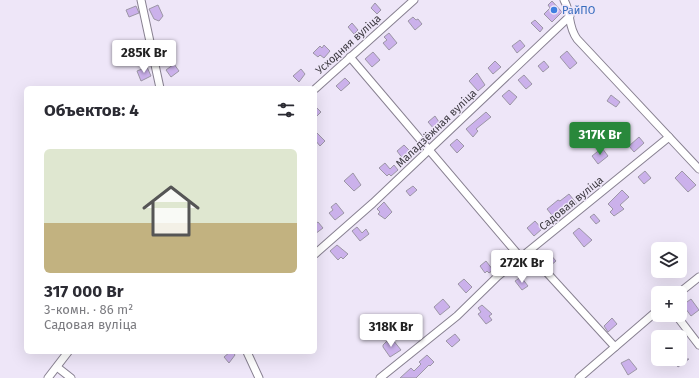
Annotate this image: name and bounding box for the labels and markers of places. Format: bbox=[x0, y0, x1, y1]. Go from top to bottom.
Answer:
place label: РайПО bbox=[562, 4, 595, 17]
marker: РайПО bbox=[549, 5, 559, 15]
pin: 285K Br bbox=[107, 40, 181, 74]
pin: 317K Br bbox=[563, 122, 637, 156]
pin: 272K Br bbox=[485, 250, 559, 284]
pin: 318K Br bbox=[354, 314, 428, 348]

